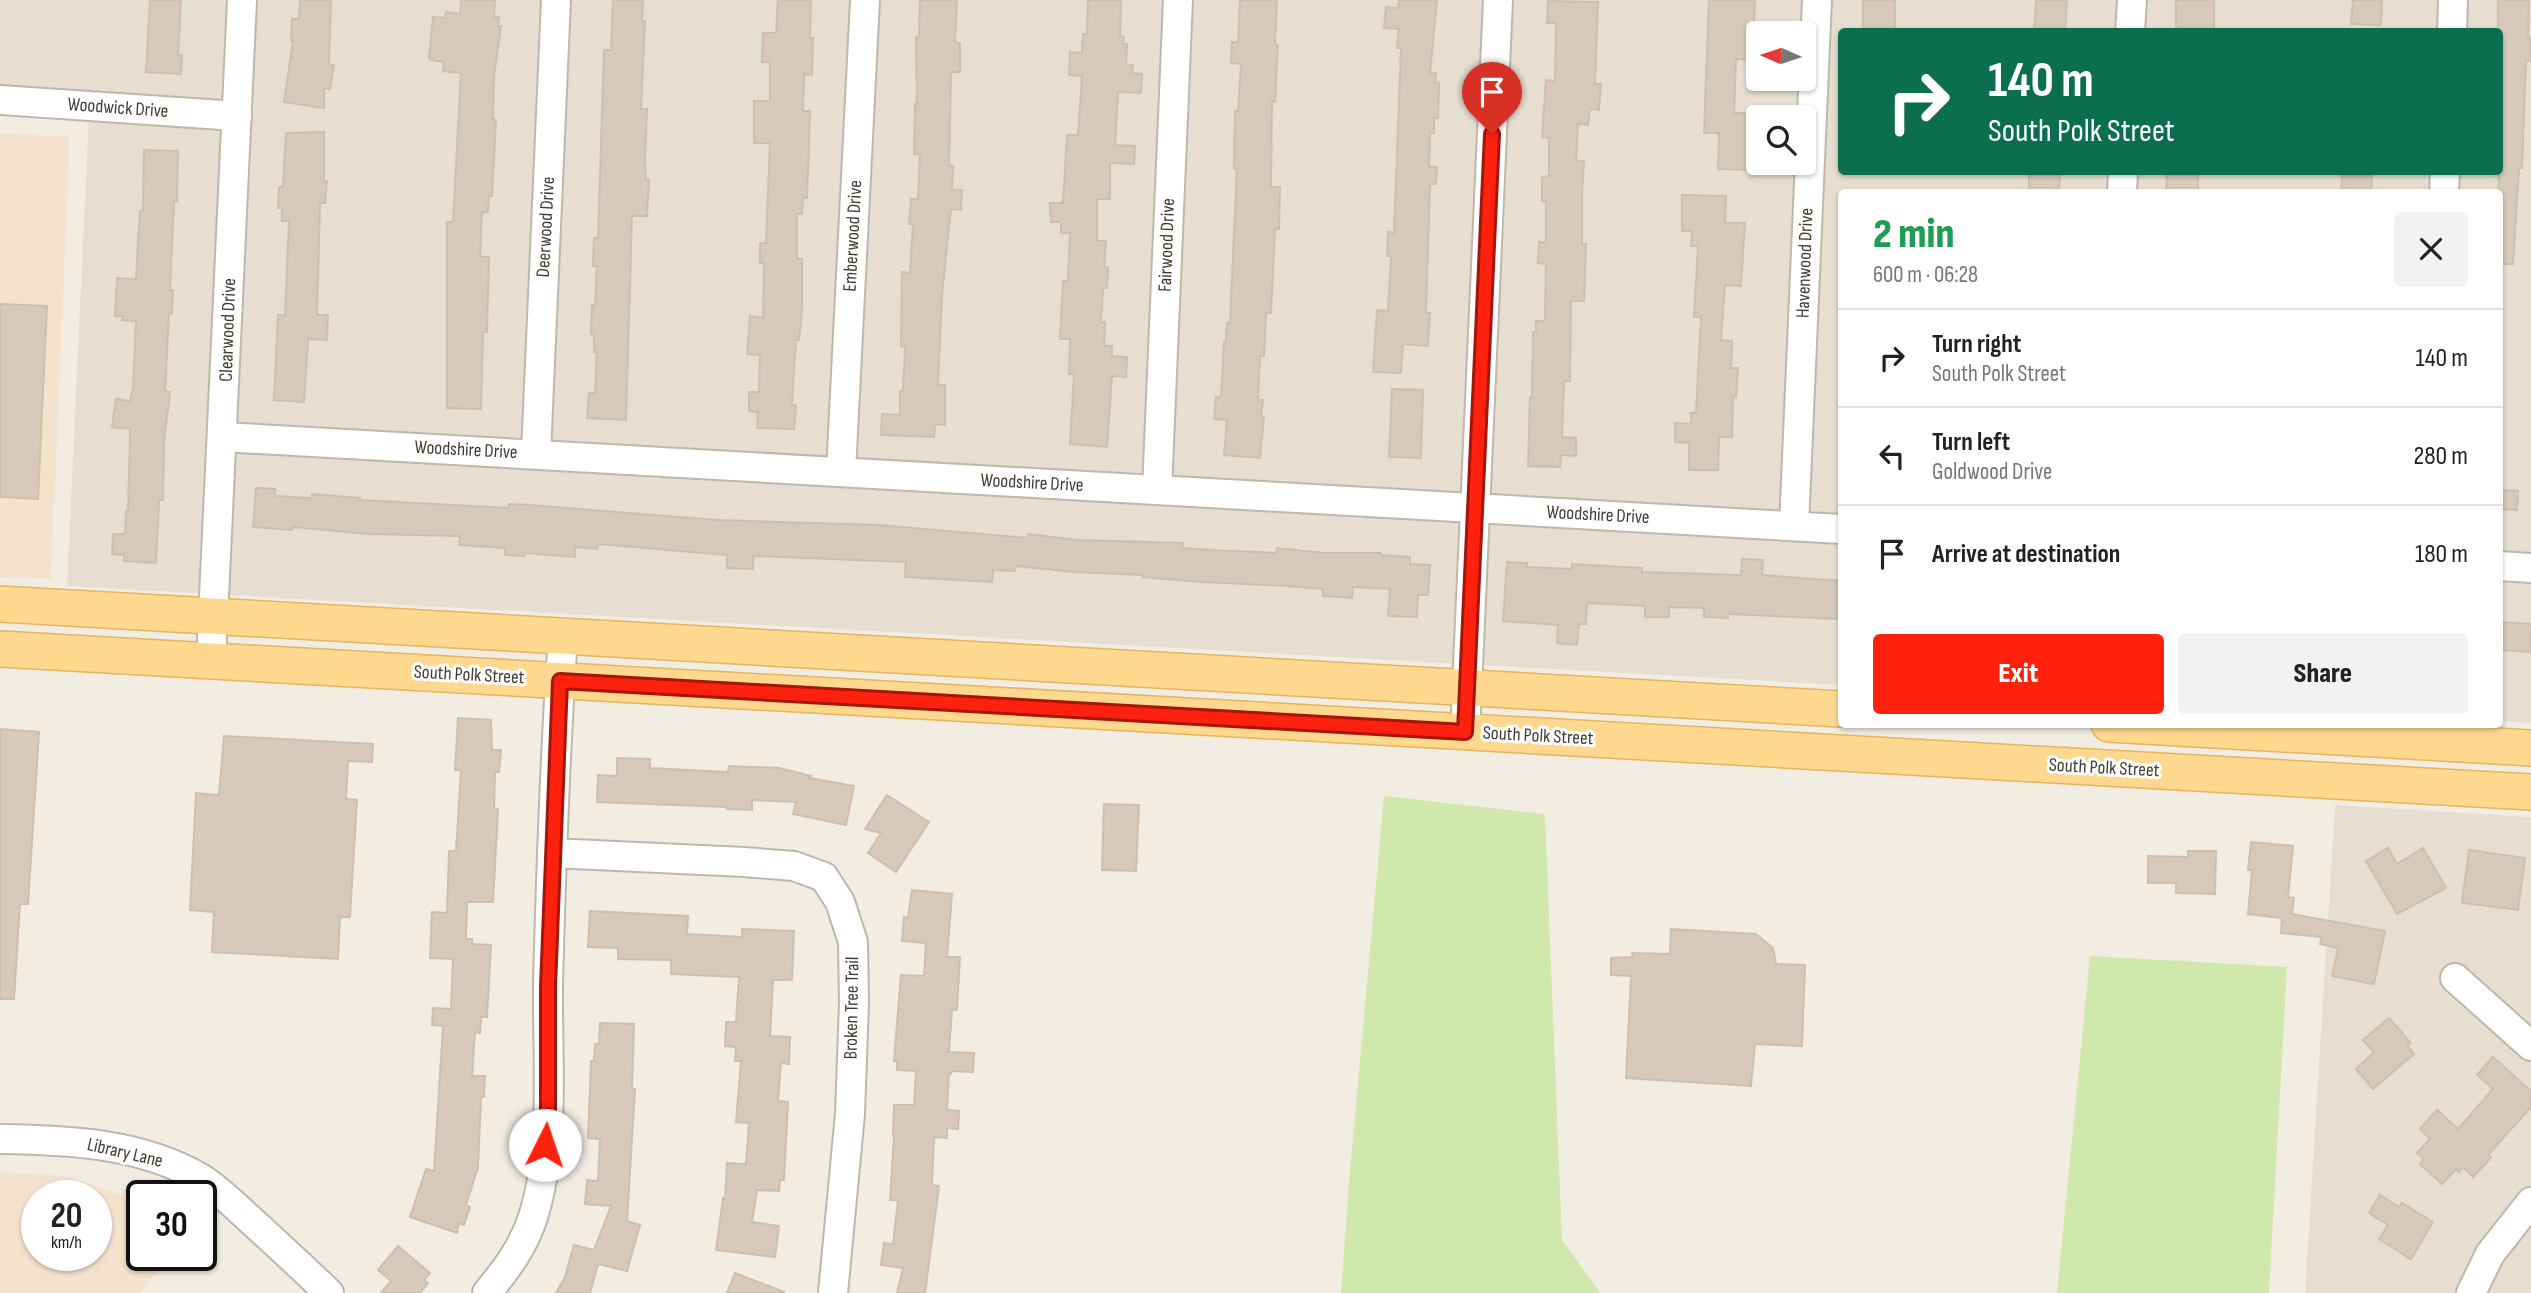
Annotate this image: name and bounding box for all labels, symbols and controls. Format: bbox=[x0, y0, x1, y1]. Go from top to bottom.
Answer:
north arrow bbox=[1746, 21, 1816, 91]
map controls bbox=[1746, 21, 1816, 175]
text: 140 m bbox=[1988, 52, 2094, 111]
icon: right bbox=[1873, 56, 1964, 147]
pin bbox=[1462, 62, 1522, 134]
icon: arrive bbox=[1473, 73, 1511, 111]
street label: Woodwick Drive bbox=[67, 93, 169, 123]
button: search bbox=[1746, 105, 1816, 175]
text: South Polk Street bbox=[1988, 112, 2174, 151]
street label: Deerwood Drive bbox=[532, 176, 560, 278]
street label: Emberwood Drive bbox=[839, 180, 867, 292]
street label: Fairwood Drive bbox=[1154, 198, 1180, 292]
street label: Havenwood Drive bbox=[1792, 207, 1818, 319]
text: 2 min bbox=[1873, 209, 1954, 260]
button: close bbox=[2394, 212, 2468, 286]
text: 600 m · 06:28 bbox=[1873, 261, 1978, 289]
street label: Clearwood Drive bbox=[215, 278, 241, 382]
text: Turn right bbox=[1932, 329, 2021, 360]
icon: right bbox=[1873, 339, 1911, 377]
text: 140 m bbox=[2416, 343, 2468, 374]
text: South Polk Street bbox=[1932, 360, 2066, 388]
text: Turn left bbox=[1932, 427, 2010, 458]
street label: Woodshire Drive bbox=[414, 436, 518, 464]
icon: left bbox=[1873, 437, 1911, 475]
text: 280 m bbox=[2413, 441, 2468, 472]
text: Goldwood Drive bbox=[1932, 458, 2052, 486]
street label: Woodshire Drive bbox=[980, 469, 1084, 497]
street label: Woodshire Drive bbox=[1546, 501, 1650, 529]
icon: arrive bbox=[1873, 535, 1911, 573]
text: Arrive at destination bbox=[1932, 539, 2120, 570]
text: 180 m bbox=[2415, 539, 2468, 570]
button: Exit bbox=[1873, 634, 2164, 714]
button: Share bbox=[2178, 634, 2468, 714]
street label: South Polk Street bbox=[413, 661, 525, 689]
street label: South Polk Street bbox=[1482, 722, 1594, 750]
street label: South Polk Street bbox=[2048, 754, 2160, 782]
street label: Broken Tree Trail bbox=[840, 956, 864, 1060]
position arrow bbox=[508, 1108, 582, 1182]
street label: Library Lane bbox=[85, 1133, 165, 1173]
speed limit sign: 30 bbox=[126, 1180, 217, 1271]
text: 20 bbox=[51, 1195, 83, 1238]
text: km/h bbox=[51, 1232, 82, 1253]

